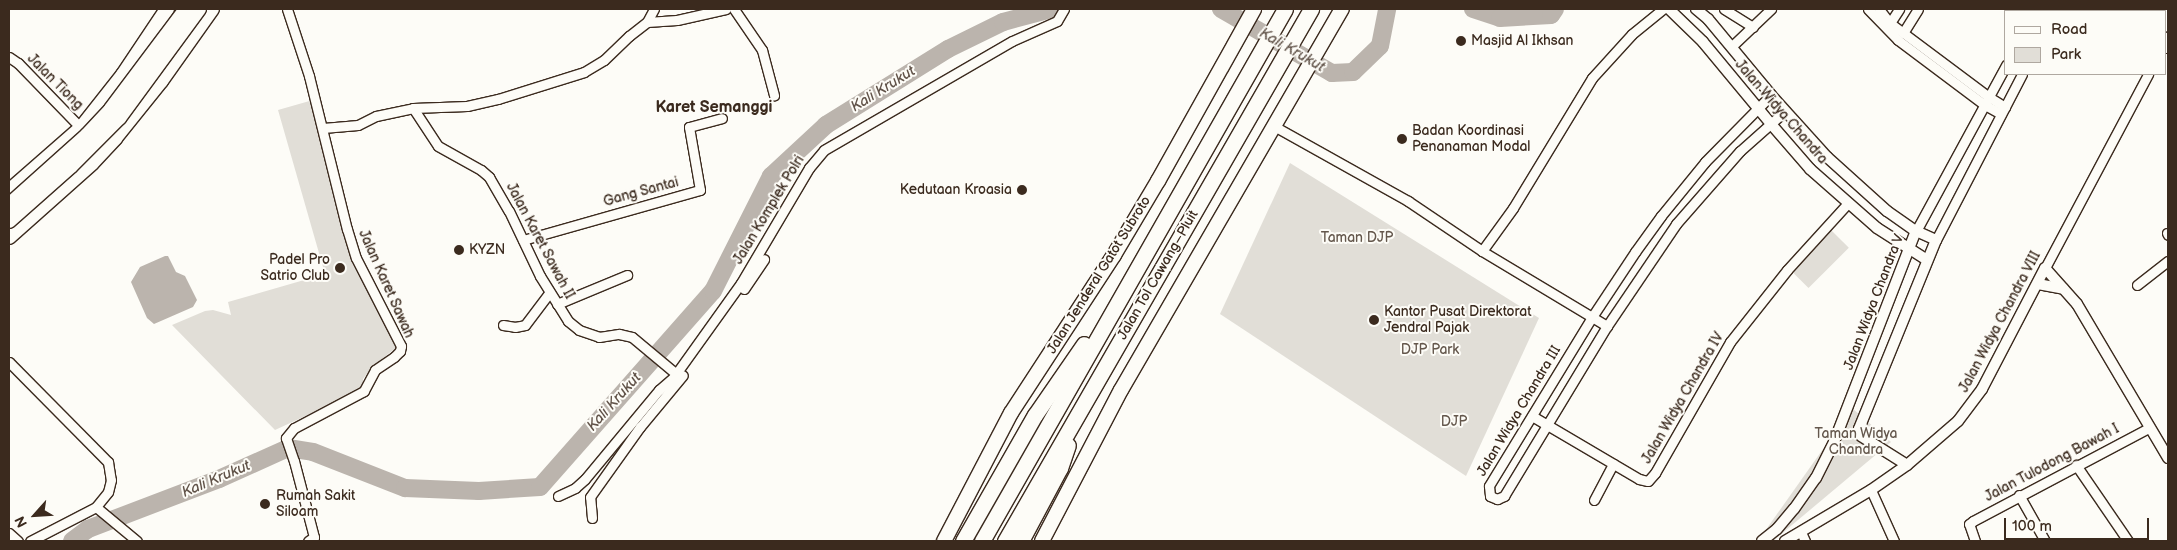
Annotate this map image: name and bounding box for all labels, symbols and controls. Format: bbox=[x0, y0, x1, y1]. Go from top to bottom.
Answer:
legend bbox=[2004, 10, 2167, 75]
text: Road bbox=[2051, 20, 2087, 39]
water label: Kali Krukut bbox=[1256, 24, 1328, 76]
place label: Masjid Al Ikhsan bbox=[1471, 33, 1573, 49]
marker: Masjid Al Ikhsan bbox=[1455, 35, 1467, 47]
text: Park bbox=[2051, 45, 2081, 64]
street label: Jalan Tiong bbox=[23, 50, 87, 114]
street label: Jalan Widya Chandra bbox=[1731, 56, 1831, 168]
water label: Kali Krukut bbox=[847, 62, 919, 116]
district label: Karet Semanggi bbox=[656, 98, 772, 118]
place label: Badan Koordinasi Penanaman Modal bbox=[1412, 123, 1530, 156]
marker: Badan Koordinasi Penanaman Modal bbox=[1396, 133, 1408, 145]
street label: Jalan Komplek Polri bbox=[730, 153, 808, 267]
street label: Gang Santai bbox=[601, 174, 681, 210]
street label: Jalan Karet Sawah II bbox=[502, 180, 578, 302]
place label: Kedutaan Kroasia bbox=[900, 182, 1012, 198]
marker: Kedutaan Kroasia bbox=[1016, 184, 1028, 196]
street label: Jalan Jenderal Gatot Subroto bbox=[1043, 193, 1155, 357]
street label: Jalan Tol Cawang–Pluit bbox=[1114, 207, 1202, 343]
street label: Jalan Karet Sawah bbox=[355, 227, 417, 341]
park label: Taman DJP bbox=[1321, 230, 1393, 246]
street label: Jalan Widya Chandra V bbox=[1840, 231, 1908, 373]
place label: KYZN bbox=[469, 242, 505, 258]
marker: KYZN bbox=[453, 244, 465, 256]
street label: Jalan Widya Chandra VIII bbox=[1955, 248, 2045, 396]
place label: Padel Pro Satrio Club bbox=[260, 252, 330, 284]
marker: Padel Pro Satrio Club bbox=[334, 262, 346, 274]
place label: Kantor Pusat Direktorat Jendral Pajak bbox=[1384, 304, 1532, 336]
marker: Kantor Pusat Direktorat Jendral Pajak bbox=[1368, 314, 1380, 326]
street label: Jalan Widya Chandra IV bbox=[1638, 329, 1728, 467]
park label: DJP Park bbox=[1401, 342, 1459, 358]
street label: Jalan Widya Chandra III bbox=[1473, 343, 1565, 479]
water label: Kali Krukut bbox=[583, 369, 645, 435]
park label: DJP bbox=[1441, 414, 1467, 430]
street label: Jalan Tulodong Bawah I bbox=[1982, 420, 2122, 506]
park label: Taman Widya Chandra bbox=[1814, 426, 1898, 458]
water label: Kali Krukut bbox=[179, 457, 253, 501]
place label: Rumah Sakit Siloam bbox=[276, 488, 356, 520]
north arrow bbox=[10, 490, 60, 540]
marker: Rumah Sakit Siloam bbox=[258, 497, 272, 511]
scale bar bbox=[2007, 508, 2152, 540]
text: N bbox=[11, 513, 31, 530]
text: 100 m bbox=[2012, 517, 2052, 536]

